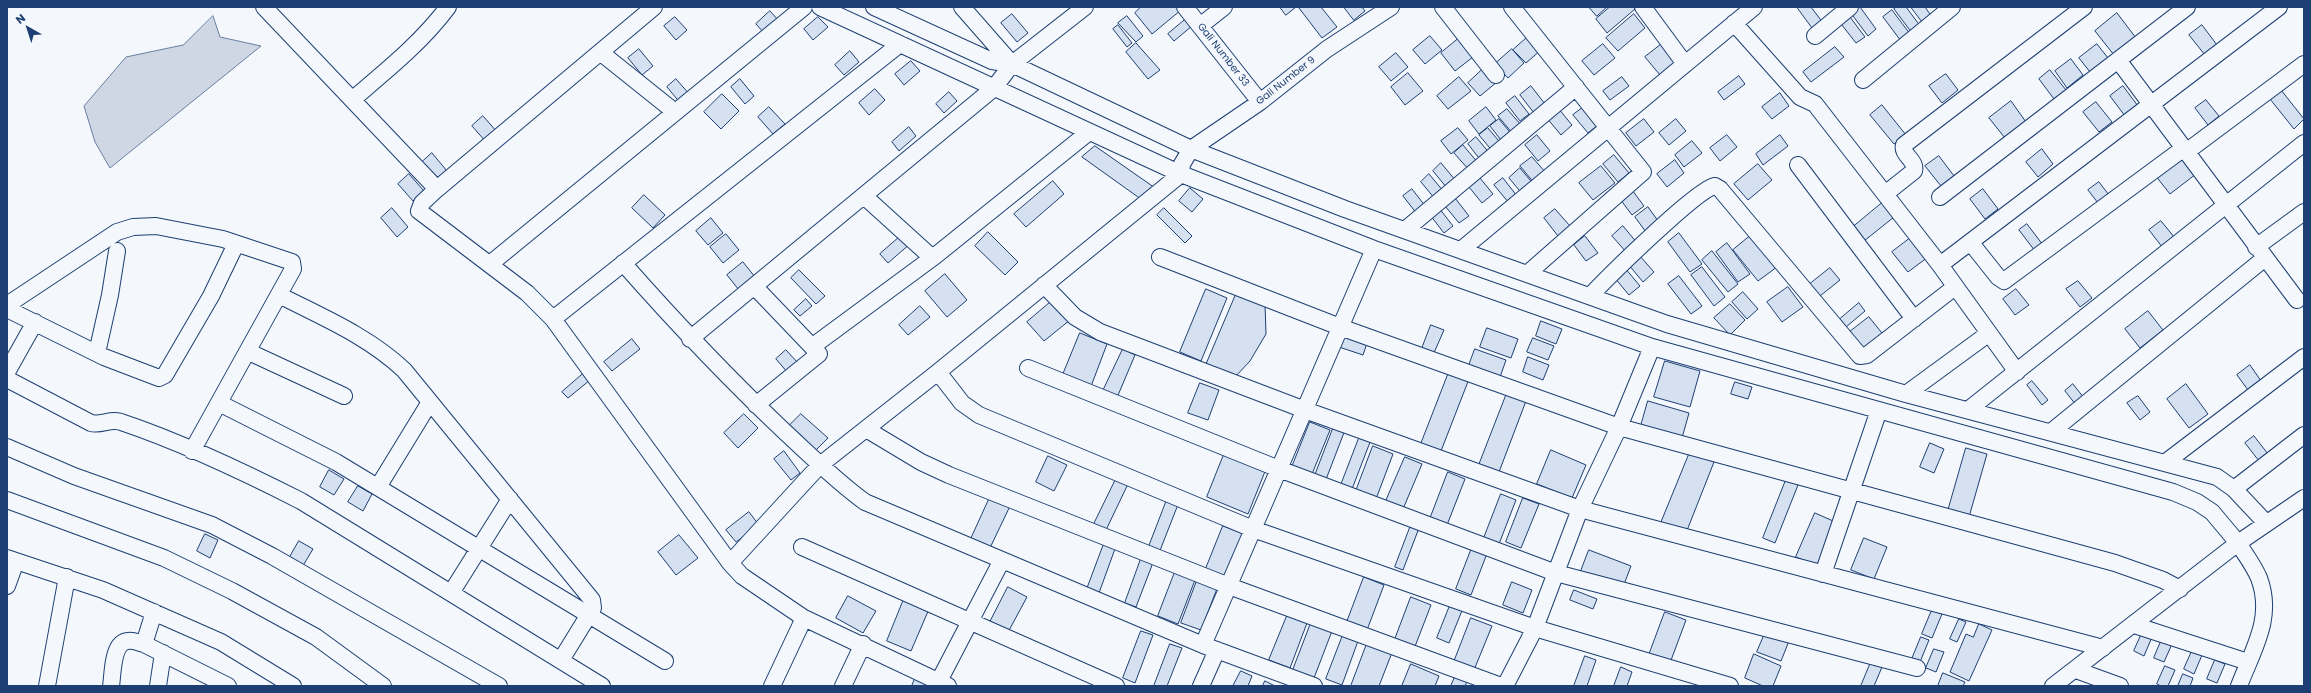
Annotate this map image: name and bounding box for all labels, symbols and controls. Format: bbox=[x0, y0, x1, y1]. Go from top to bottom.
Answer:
north arrow bbox=[8, 8, 48, 48]
text: N bbox=[12, 10, 29, 27]
street label: Gali Number 33 bbox=[1195, 21, 1251, 89]
street label: Gali Number 9 bbox=[1254, 54, 1318, 108]

